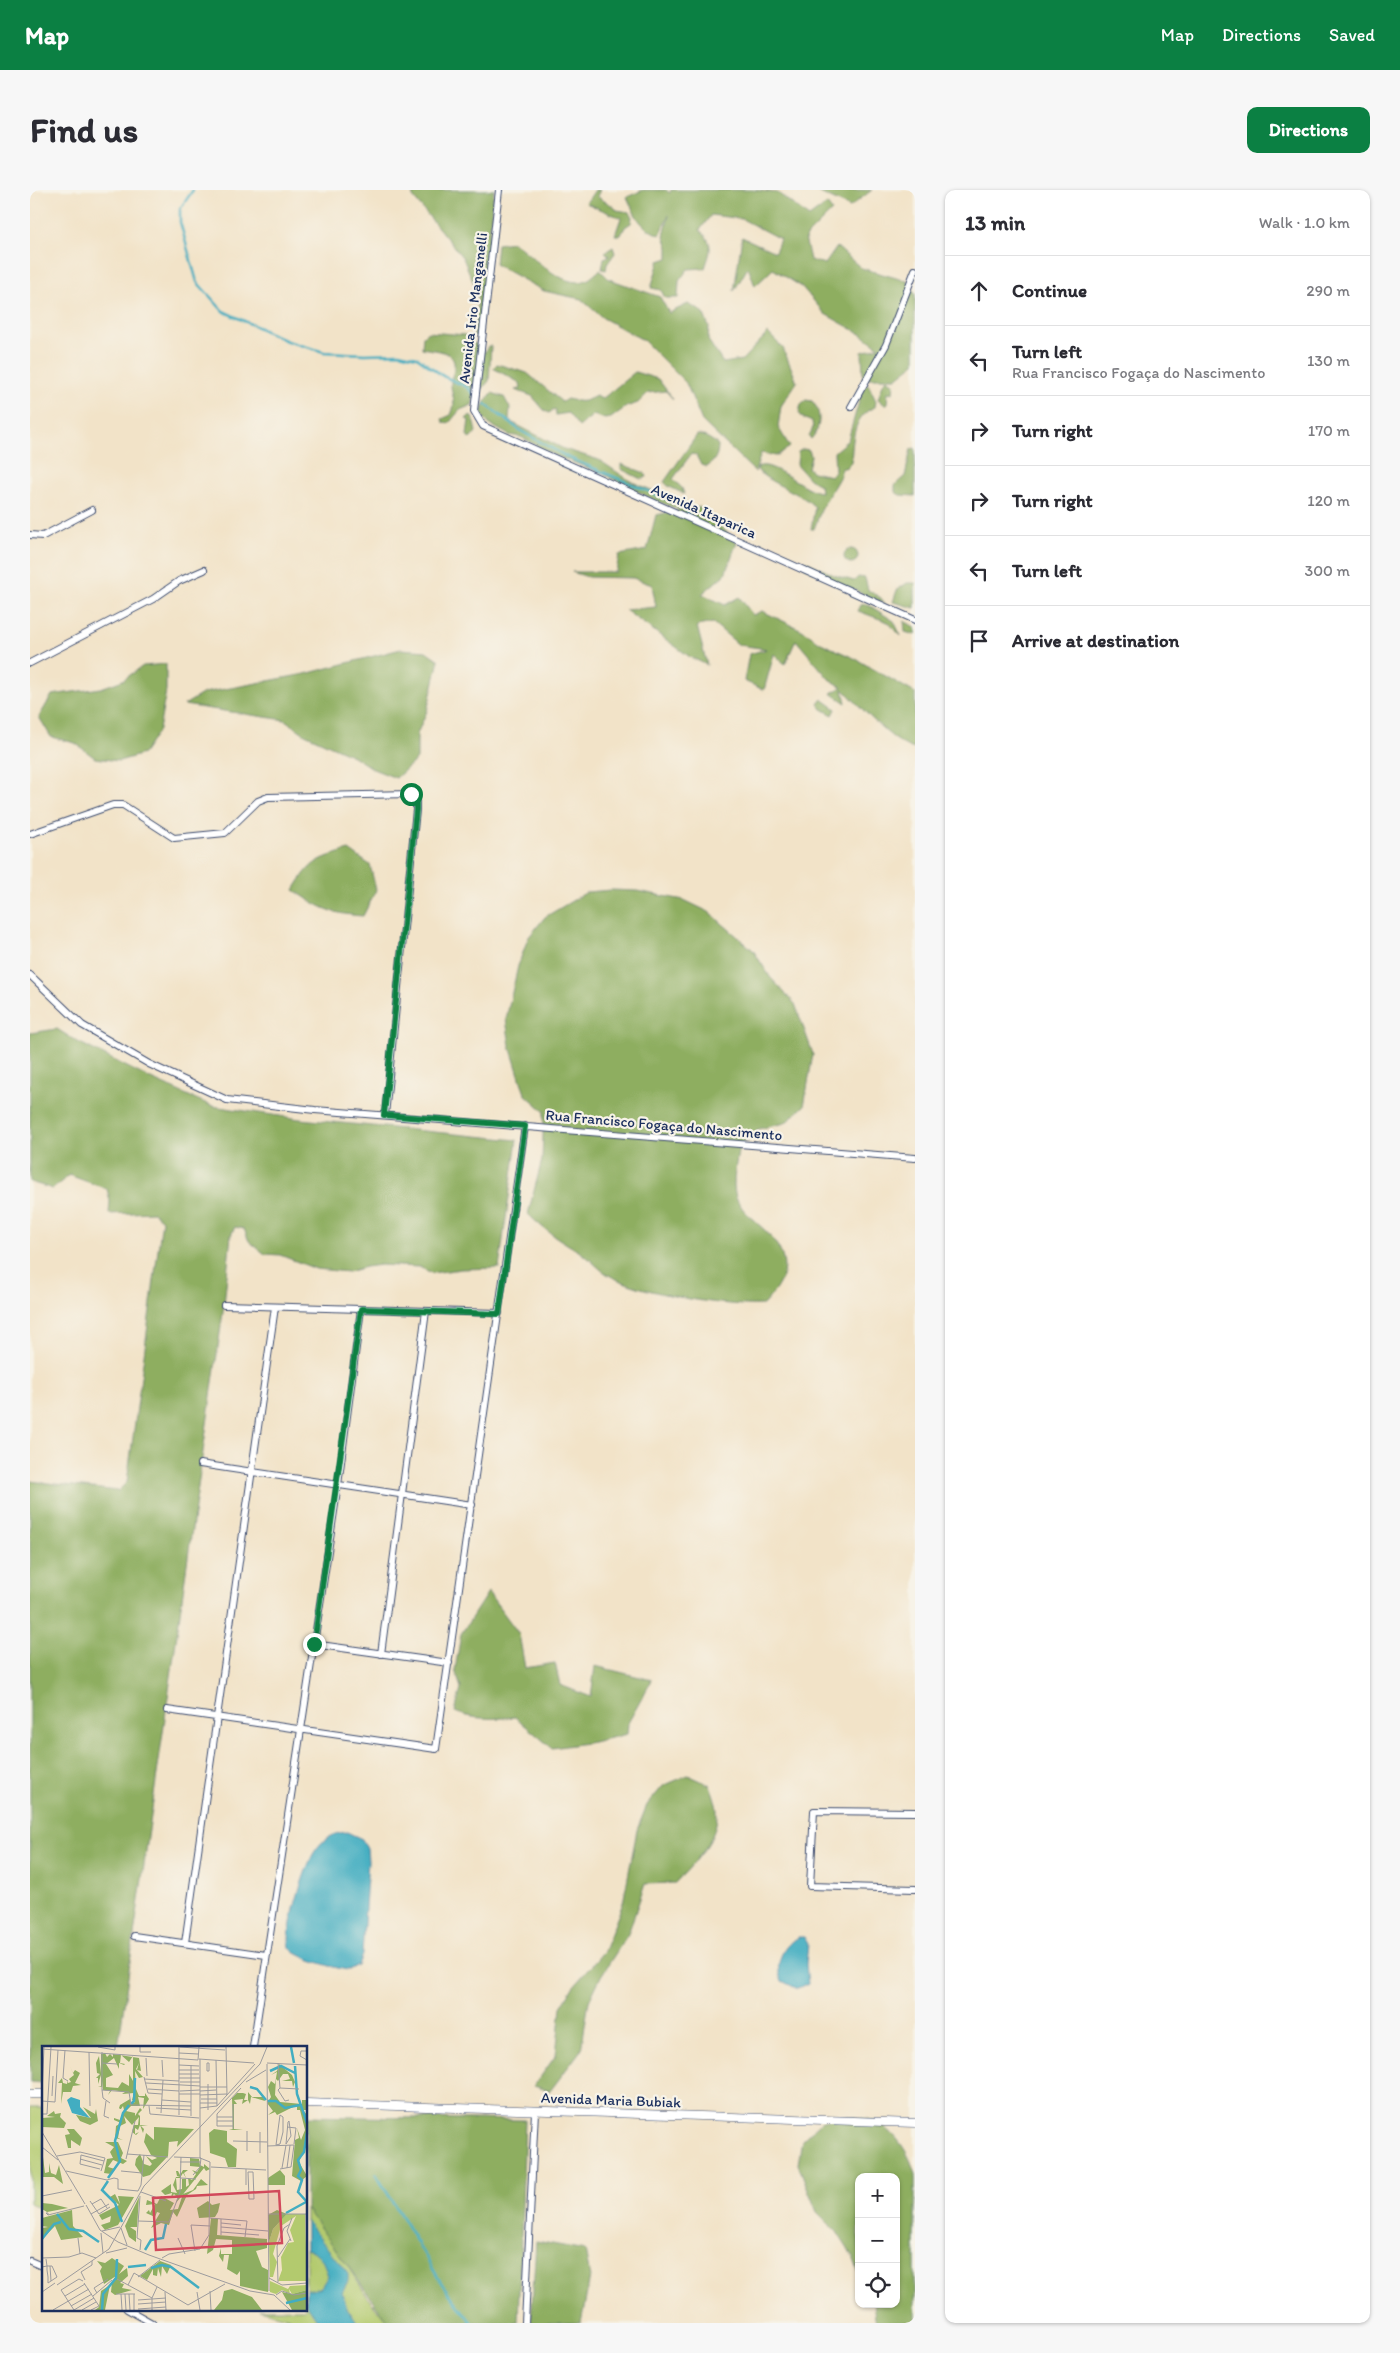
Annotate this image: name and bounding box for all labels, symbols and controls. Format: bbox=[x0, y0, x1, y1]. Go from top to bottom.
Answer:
text: Map bbox=[25, 21, 69, 50]
text: Map bbox=[1161, 24, 1194, 46]
text: Directions bbox=[1222, 24, 1301, 46]
text: Saved bbox=[1329, 24, 1375, 46]
button: Directions bbox=[1247, 107, 1370, 153]
text: Find us bbox=[30, 109, 138, 151]
text: 13 min bbox=[965, 210, 1025, 235]
text: Walk · 1.0 km bbox=[1259, 213, 1350, 232]
street label: Avenida Irio Manganelli bbox=[455, 231, 491, 385]
icon: ahead bbox=[965, 277, 993, 305]
text: Continue bbox=[1012, 279, 1087, 302]
text: 290 m bbox=[1306, 281, 1350, 300]
text: Turn left bbox=[1012, 340, 1082, 363]
icon: left bbox=[965, 347, 993, 375]
text: 130 m bbox=[1307, 351, 1350, 370]
text: Rua Francisco Fogaça do Nascimento bbox=[1012, 363, 1265, 382]
icon: right bbox=[965, 417, 993, 445]
text: Turn right bbox=[1012, 419, 1093, 442]
text: 170 m bbox=[1308, 421, 1350, 440]
street label: Avenida Itaparica bbox=[649, 480, 759, 542]
icon: right bbox=[965, 487, 993, 515]
text: Turn right bbox=[1012, 489, 1093, 512]
text: 120 m bbox=[1307, 491, 1350, 510]
icon: left bbox=[965, 557, 993, 585]
text: Turn left bbox=[1012, 559, 1082, 582]
text: 300 m bbox=[1305, 561, 1350, 580]
icon: arrive bbox=[965, 627, 993, 655]
text: Arrive at destination bbox=[1012, 629, 1179, 652]
route start bbox=[400, 783, 423, 806]
street label: Rua Francisco Fogaça do Nascimento bbox=[545, 1106, 783, 1144]
route end bbox=[303, 1633, 326, 1656]
inset map bbox=[42, 2046, 308, 2310]
street label: Avenida Maria Bubiak bbox=[541, 2089, 682, 2111]
map controls bbox=[855, 2173, 900, 2308]
button: + bbox=[855, 2173, 900, 2218]
button: − bbox=[855, 2218, 900, 2263]
button: locate bbox=[855, 2263, 900, 2308]

